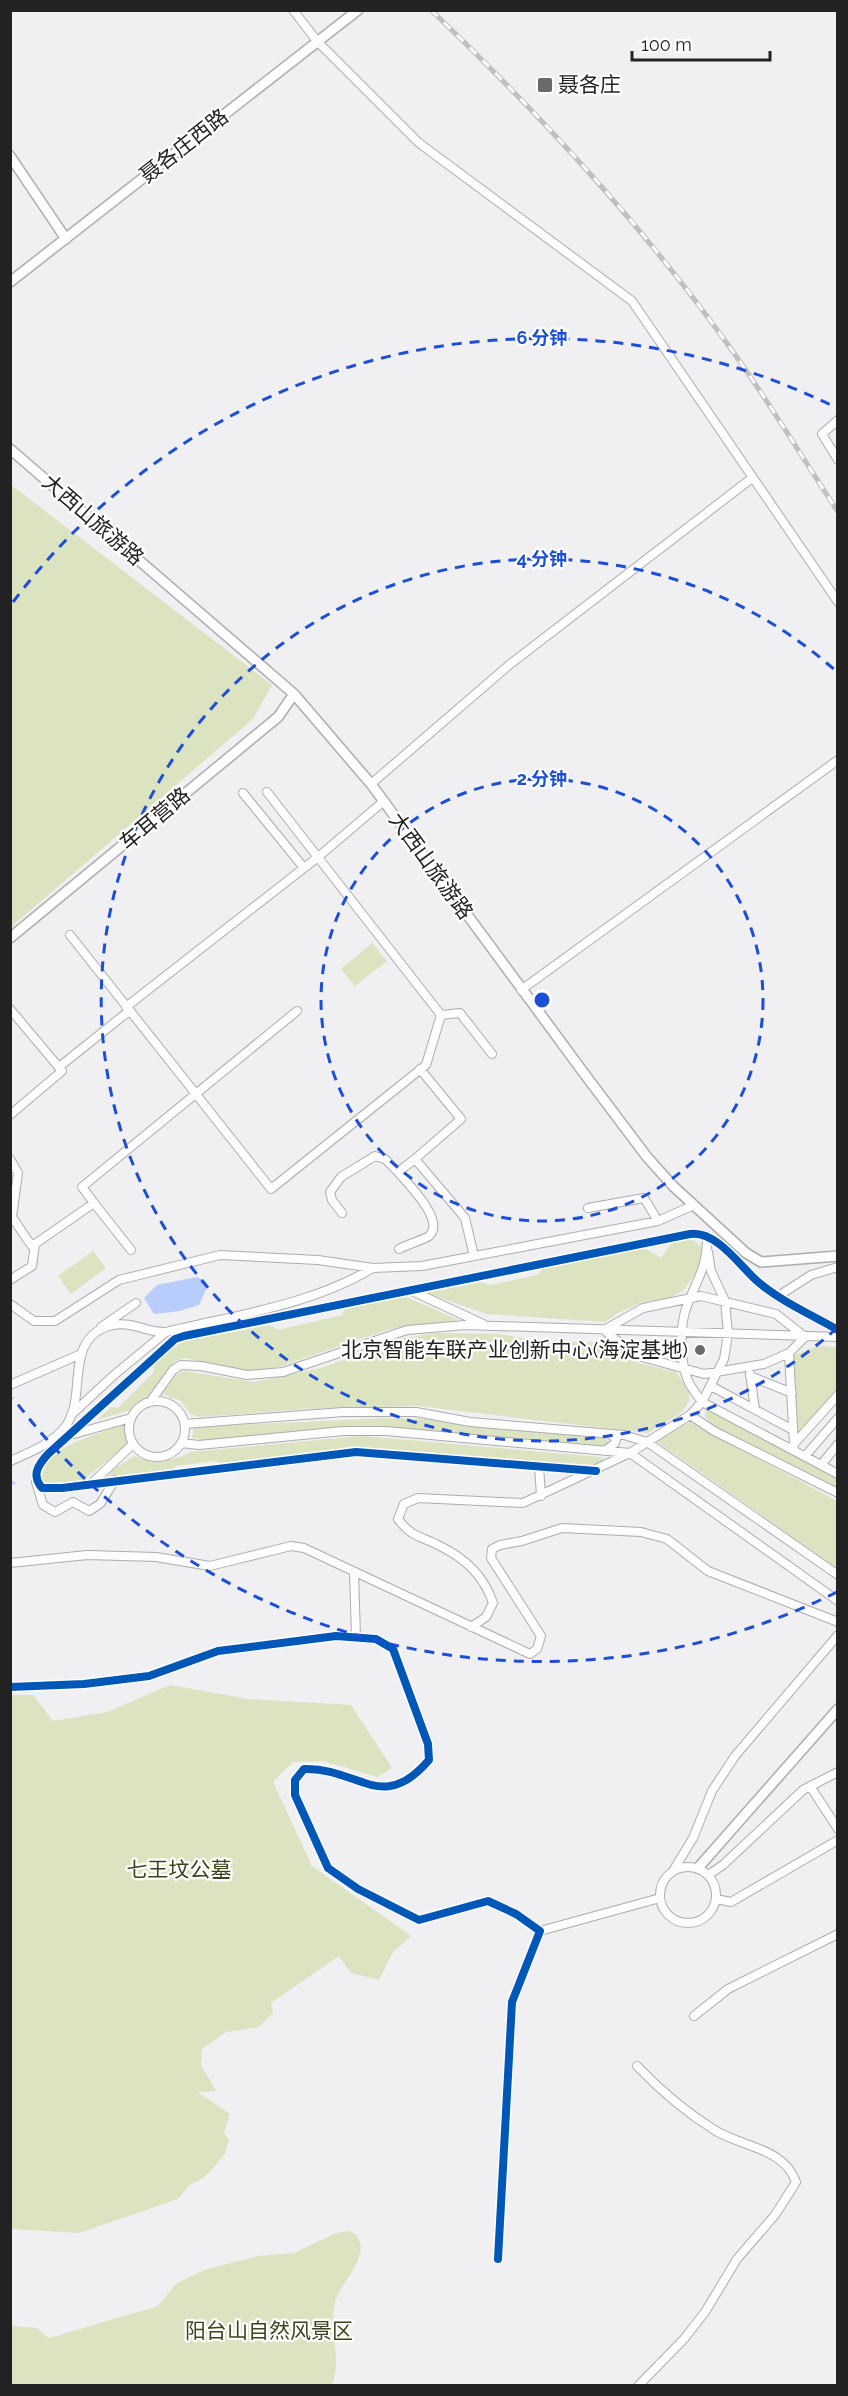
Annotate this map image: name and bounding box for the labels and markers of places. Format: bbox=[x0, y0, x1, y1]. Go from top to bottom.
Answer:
place label: 聂各庄 bbox=[558, 72, 621, 97]
marker: 聂各庄 bbox=[536, 76, 554, 94]
centre of rings bbox=[532, 990, 552, 1010]
place label: 北京智能车联产业创新中心(海淀基地) bbox=[341, 1337, 688, 1362]
marker: 北京智能车联产业创新中心(海淀基地) bbox=[693, 1343, 707, 1357]

